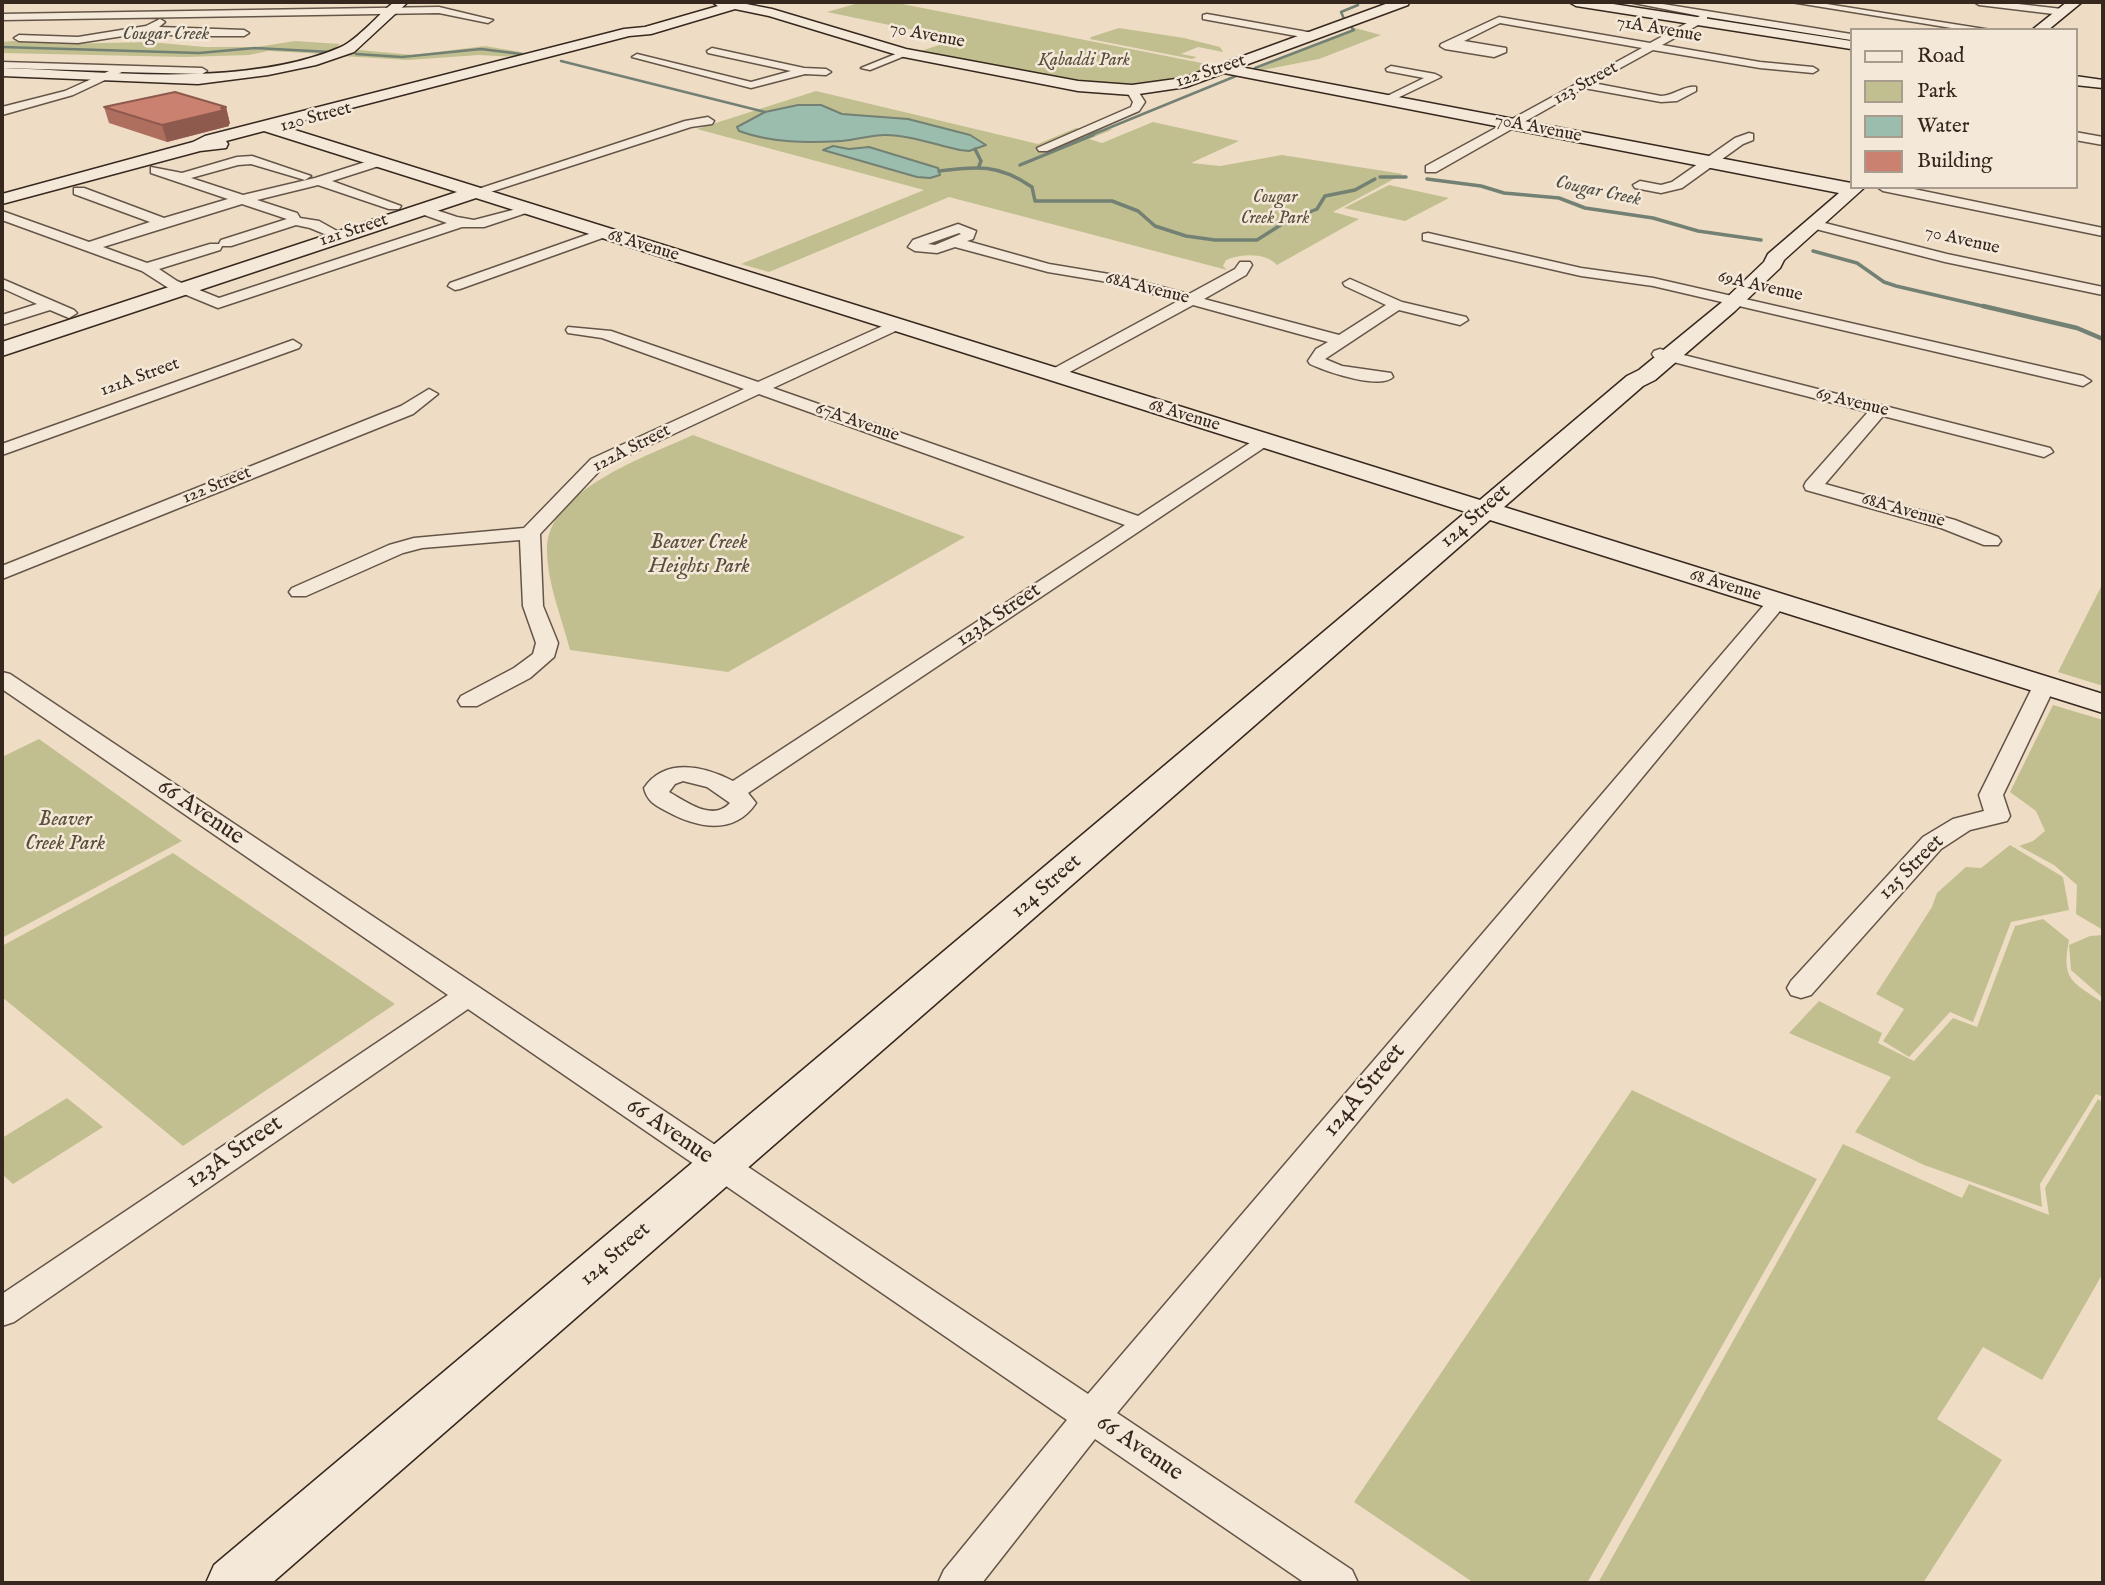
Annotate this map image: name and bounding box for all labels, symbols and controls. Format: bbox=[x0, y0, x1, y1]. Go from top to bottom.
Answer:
street label: 71A Avenue bbox=[1615, 12, 1703, 48]
street label: 70 Avenue bbox=[888, 18, 966, 54]
water label: Cougar Creek bbox=[123, 24, 209, 46]
legend bbox=[1850, 28, 2077, 189]
text: Road bbox=[1917, 43, 1964, 70]
park label: Kabaddi Park bbox=[1038, 50, 1130, 72]
street label: 122 Street bbox=[1173, 51, 1249, 93]
street label: 123 Street bbox=[1550, 57, 1622, 111]
text: Park bbox=[1917, 78, 1957, 105]
street label: 120 Street bbox=[278, 98, 354, 138]
street label: 70A Avenue bbox=[1493, 110, 1583, 148]
text: Water bbox=[1917, 113, 1969, 140]
text: Building bbox=[1917, 148, 1992, 175]
water label: Cougar Creek bbox=[1553, 172, 1643, 212]
park label: Cougar Creek Park bbox=[1241, 187, 1309, 230]
street label: 121 Street bbox=[317, 210, 391, 252]
street label: 70 Avenue bbox=[1922, 222, 2002, 260]
street label: 68 Avenue bbox=[605, 225, 681, 267]
street label: 69A Avenue bbox=[1715, 267, 1805, 307]
street label: 68A Avenue bbox=[1103, 268, 1191, 310]
street label: 121A Street bbox=[97, 354, 183, 402]
street label: 69 Avenue bbox=[1813, 384, 1891, 422]
street label: 68 Avenue bbox=[1146, 395, 1222, 437]
street label: 67A Avenue bbox=[812, 399, 902, 447]
street label: 122A Street bbox=[589, 420, 675, 478]
street label: 122 Street bbox=[179, 462, 255, 510]
street label: 124 Street bbox=[1436, 480, 1516, 554]
street label: 68A Avenue bbox=[1859, 489, 1947, 533]
park label: Beaver Creek Heights Park bbox=[648, 531, 750, 581]
street label: 68 Avenue bbox=[1687, 565, 1763, 607]
street label: 123A Street bbox=[952, 579, 1046, 653]
street label: 66 Avenue bbox=[151, 773, 249, 853]
park label: Beaver Creek Park bbox=[25, 808, 105, 858]
street label: 125 Street bbox=[1874, 830, 1950, 906]
street label: 124 Street bbox=[1007, 850, 1087, 924]
street label: 124A Street bbox=[1318, 1038, 1412, 1144]
street label: 66 Avenue bbox=[620, 1092, 718, 1172]
street label: 123A Street bbox=[181, 1110, 289, 1196]
street label: 124 Street bbox=[576, 1218, 656, 1292]
street label: 66 Avenue bbox=[1090, 1409, 1188, 1489]

